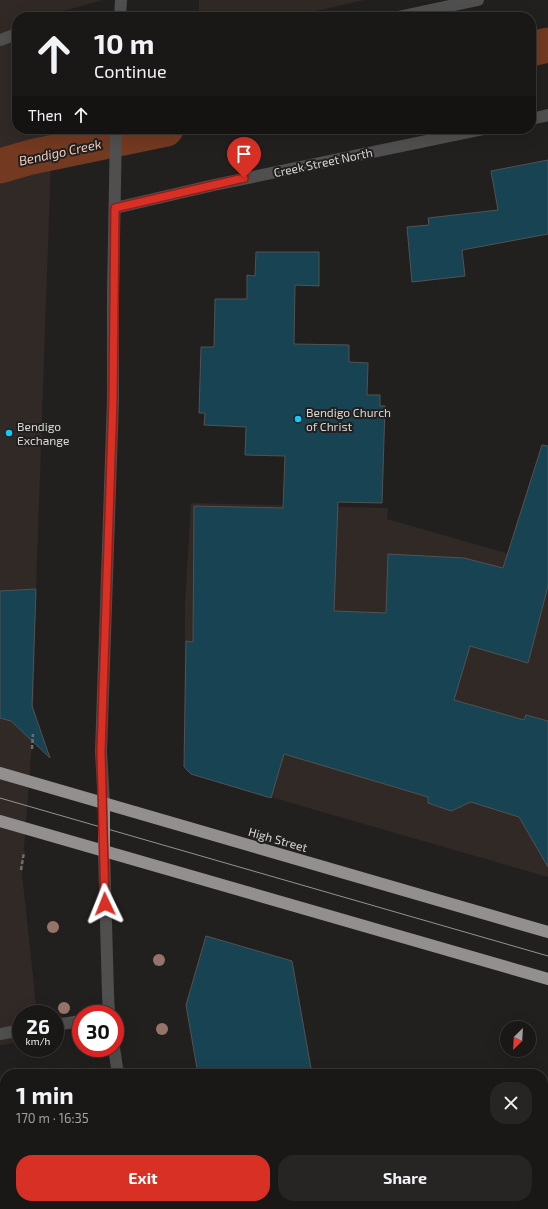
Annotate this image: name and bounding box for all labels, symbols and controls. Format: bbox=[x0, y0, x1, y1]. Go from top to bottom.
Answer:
text: 10 m bbox=[94, 26, 154, 60]
icon: ahead bbox=[28, 28, 80, 80]
text: Continue bbox=[94, 60, 167, 82]
icon: ahead bbox=[70, 104, 92, 126]
text: Then bbox=[28, 106, 62, 124]
water label: Bendigo Creek bbox=[17, 135, 103, 169]
pin bbox=[227, 137, 261, 178]
icon: arrive bbox=[233, 143, 255, 165]
street label: Creek Street North bbox=[272, 145, 374, 179]
place label: Bendigo Church of Christ bbox=[306, 405, 391, 433]
marker: Bendigo Church of Christ bbox=[293, 414, 303, 424]
place label: Bendigo Exchange bbox=[17, 419, 69, 447]
marker: Bendigo Exchange bbox=[4, 428, 14, 438]
street label: High Street bbox=[247, 824, 310, 854]
position arrow bbox=[84, 883, 126, 925]
speed limit sign: 30 bbox=[72, 1005, 124, 1057]
text: 26 bbox=[26, 1014, 50, 1038]
north arrow bbox=[500, 1021, 536, 1057]
map controls bbox=[500, 1021, 536, 1057]
text: km/h bbox=[26, 1035, 50, 1047]
text: 1 min bbox=[16, 1080, 74, 1109]
button: close bbox=[490, 1082, 532, 1124]
text: 170 m · 16:35 bbox=[16, 1110, 89, 1126]
button: Exit bbox=[16, 1155, 270, 1201]
button: Share bbox=[278, 1155, 532, 1201]

